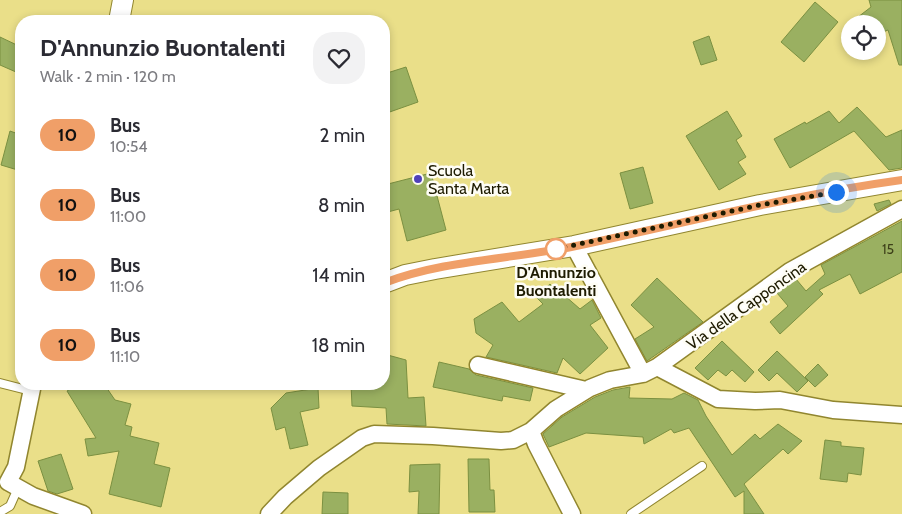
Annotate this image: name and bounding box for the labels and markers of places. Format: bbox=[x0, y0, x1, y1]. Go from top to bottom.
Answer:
place label: Scuola Santa Marta bbox=[428, 161, 510, 198]
marker: Scuola Santa Marta bbox=[412, 173, 424, 185]
marker: D'Annunzio Buontalenti bbox=[545, 238, 567, 260]
place label: D'Annunzio Buontalenti bbox=[516, 263, 596, 300]

